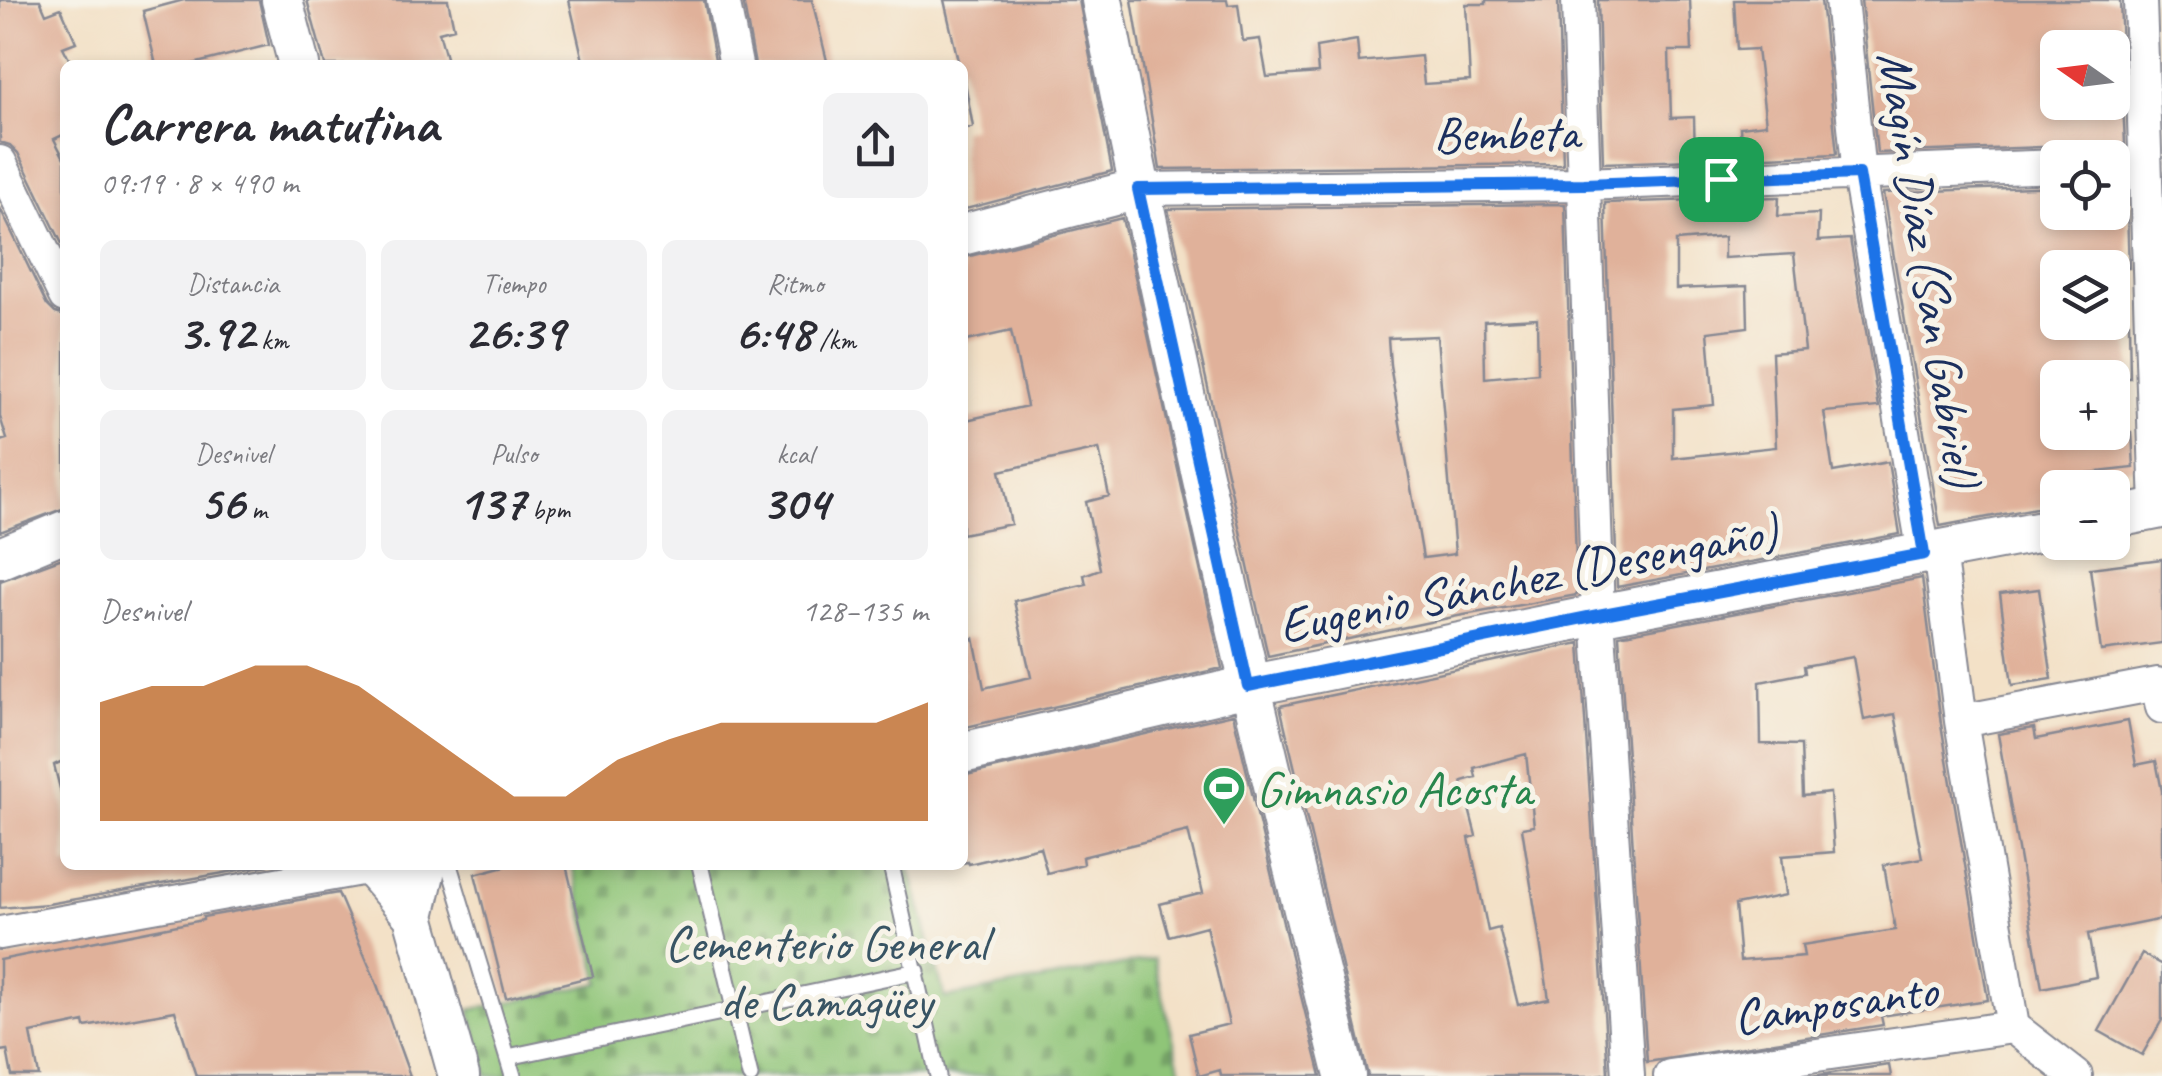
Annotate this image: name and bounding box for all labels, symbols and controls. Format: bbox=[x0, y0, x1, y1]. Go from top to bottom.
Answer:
north arrow bbox=[2040, 30, 2130, 120]
map controls bbox=[2040, 30, 2130, 560]
street label: Magín Díaz (San Gabriel) bbox=[1863, 47, 1994, 494]
text: Carrera matutina bbox=[100, 89, 438, 159]
button: share bbox=[823, 93, 928, 198]
street label: Bembeta bbox=[1433, 101, 1584, 166]
pin bbox=[1679, 137, 1764, 222]
button: locate bbox=[2040, 140, 2130, 230]
icon: arrive bbox=[1694, 152, 1749, 207]
text: 09:19 · 8 × 490 m bbox=[100, 162, 298, 203]
button: layers bbox=[2040, 250, 2130, 340]
text: Distancia bbox=[187, 266, 279, 301]
text: Tiempo bbox=[482, 266, 546, 301]
text: Ritmo bbox=[767, 266, 823, 301]
text: 3.92 bbox=[178, 301, 254, 364]
text: 26:39 bbox=[464, 301, 564, 364]
text: 6:48 bbox=[734, 301, 813, 364]
text: km bbox=[254, 322, 288, 357]
text: /km bbox=[813, 322, 856, 357]
button: + bbox=[2040, 360, 2130, 450]
text: Desnivel bbox=[195, 436, 271, 471]
text: Pulso bbox=[491, 436, 537, 471]
text: kcal bbox=[776, 436, 814, 471]
button: − bbox=[2040, 470, 2130, 560]
text: 56 bbox=[199, 471, 244, 534]
text: 137 bbox=[458, 471, 525, 534]
text: 304 bbox=[761, 471, 829, 534]
text: m bbox=[244, 492, 267, 527]
text: bpm bbox=[525, 492, 570, 527]
street label: Eugenio Sánchez (Desengaño) bbox=[1274, 499, 1785, 658]
text: Desnivel bbox=[100, 590, 187, 631]
text: 128–135 m bbox=[802, 590, 928, 631]
place label: Gimnasio Acosta bbox=[1256, 758, 1536, 821]
sports icon: Gimnasio Acosta bbox=[1201, 765, 1247, 826]
park label: Cementerio General de Camagüey bbox=[665, 912, 996, 1033]
street label: Camposanto bbox=[1730, 958, 1943, 1049]

